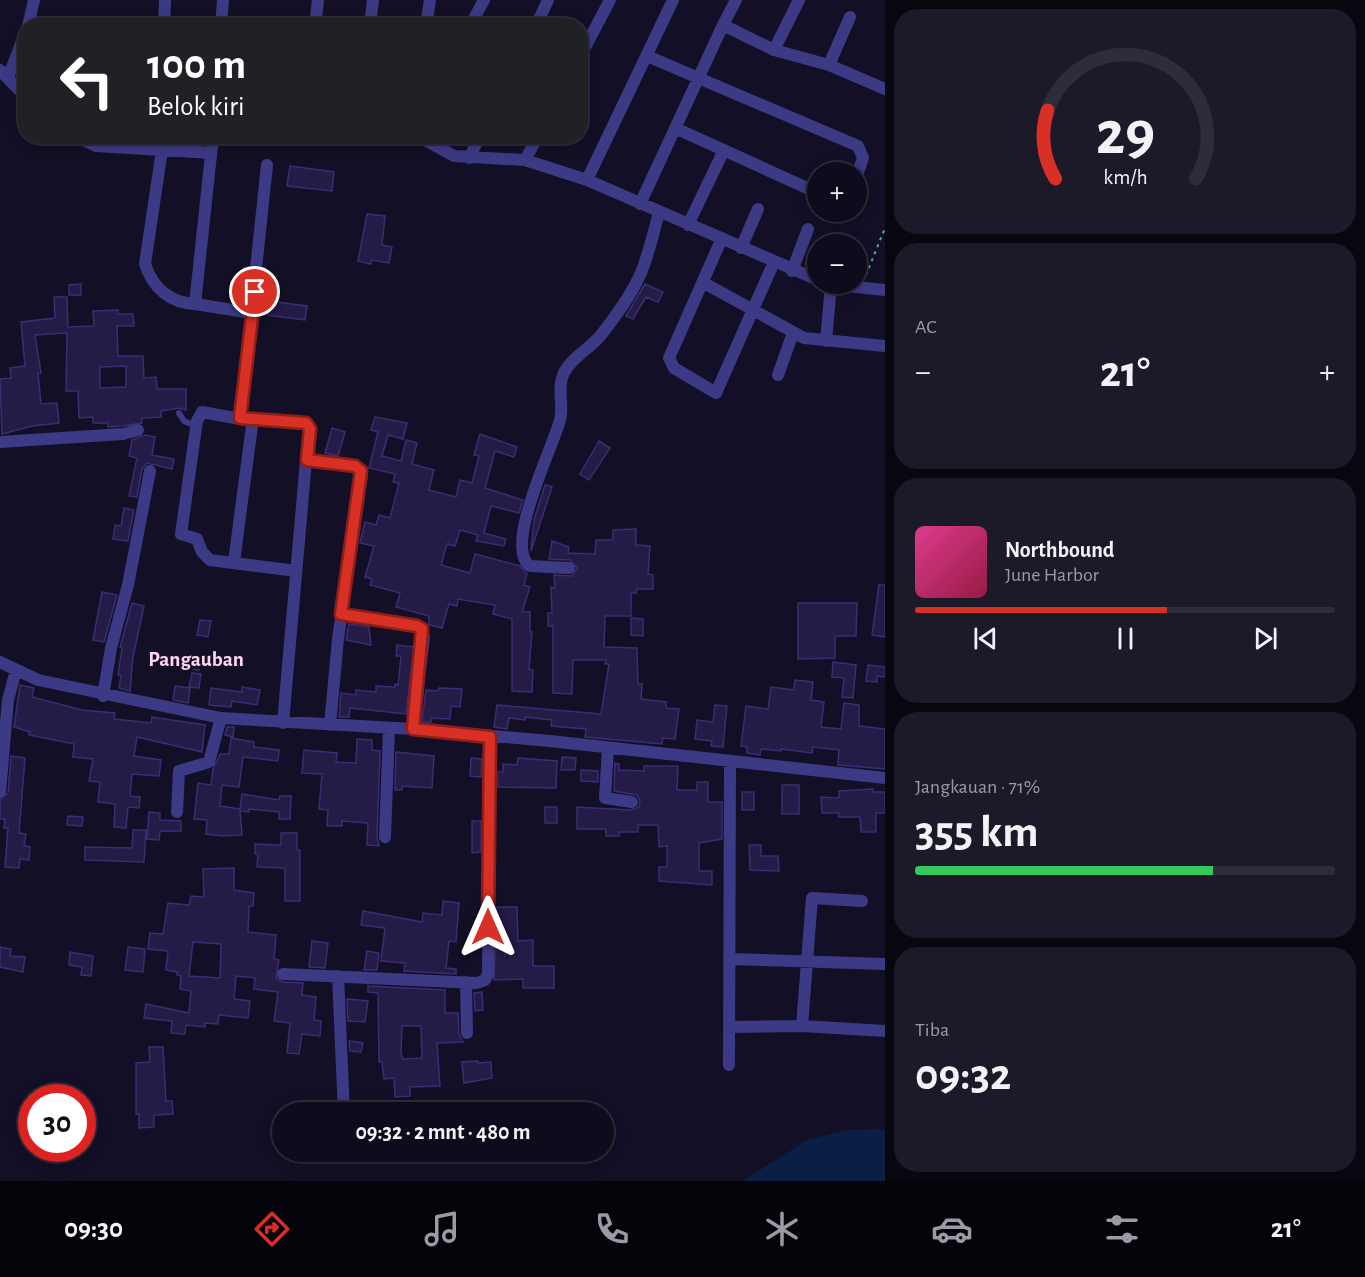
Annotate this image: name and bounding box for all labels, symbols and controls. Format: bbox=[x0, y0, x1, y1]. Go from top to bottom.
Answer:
icon: left bbox=[48, 42, 126, 120]
text: 100 m bbox=[147, 44, 246, 86]
text: Belok kiri bbox=[147, 93, 244, 120]
text: 29 bbox=[1095, 103, 1155, 165]
map controls bbox=[807, 162, 867, 294]
button: + bbox=[807, 162, 867, 222]
text: km/h bbox=[1103, 167, 1147, 188]
button: − bbox=[807, 234, 867, 294]
pin bbox=[229, 266, 280, 317]
icon: arrive bbox=[238, 275, 271, 308]
text: AC bbox=[915, 317, 937, 337]
text: 21° bbox=[1100, 350, 1150, 395]
text: − bbox=[915, 356, 931, 389]
text: + bbox=[1319, 356, 1335, 389]
text: Northbound bbox=[1005, 539, 1114, 561]
text: June Harbor bbox=[1005, 565, 1099, 585]
icon: previous bbox=[969, 622, 1002, 655]
icon: pause bbox=[1109, 622, 1142, 655]
icon: next bbox=[1249, 622, 1282, 655]
district label: Pangauban bbox=[148, 649, 244, 670]
text: Jangkauan · 71% bbox=[915, 777, 1040, 797]
text: 355 km bbox=[915, 810, 1039, 855]
position arrow bbox=[456, 895, 520, 959]
text: Tiba bbox=[915, 1020, 949, 1040]
text: 09:32 bbox=[915, 1053, 1011, 1098]
speed limit sign: 30 bbox=[18, 1084, 96, 1162]
text: 09:32 · 2 mnt · 480 m bbox=[355, 1121, 531, 1143]
icon: directions bbox=[251, 1208, 293, 1250]
icon: music bbox=[421, 1208, 463, 1250]
icon: phone bbox=[591, 1208, 633, 1250]
icon: climate bbox=[761, 1208, 803, 1250]
icon: car bbox=[931, 1208, 973, 1250]
icon: filters bbox=[1101, 1208, 1143, 1250]
text: 09:30 bbox=[64, 1215, 123, 1242]
text: 21° bbox=[1271, 1215, 1301, 1242]

